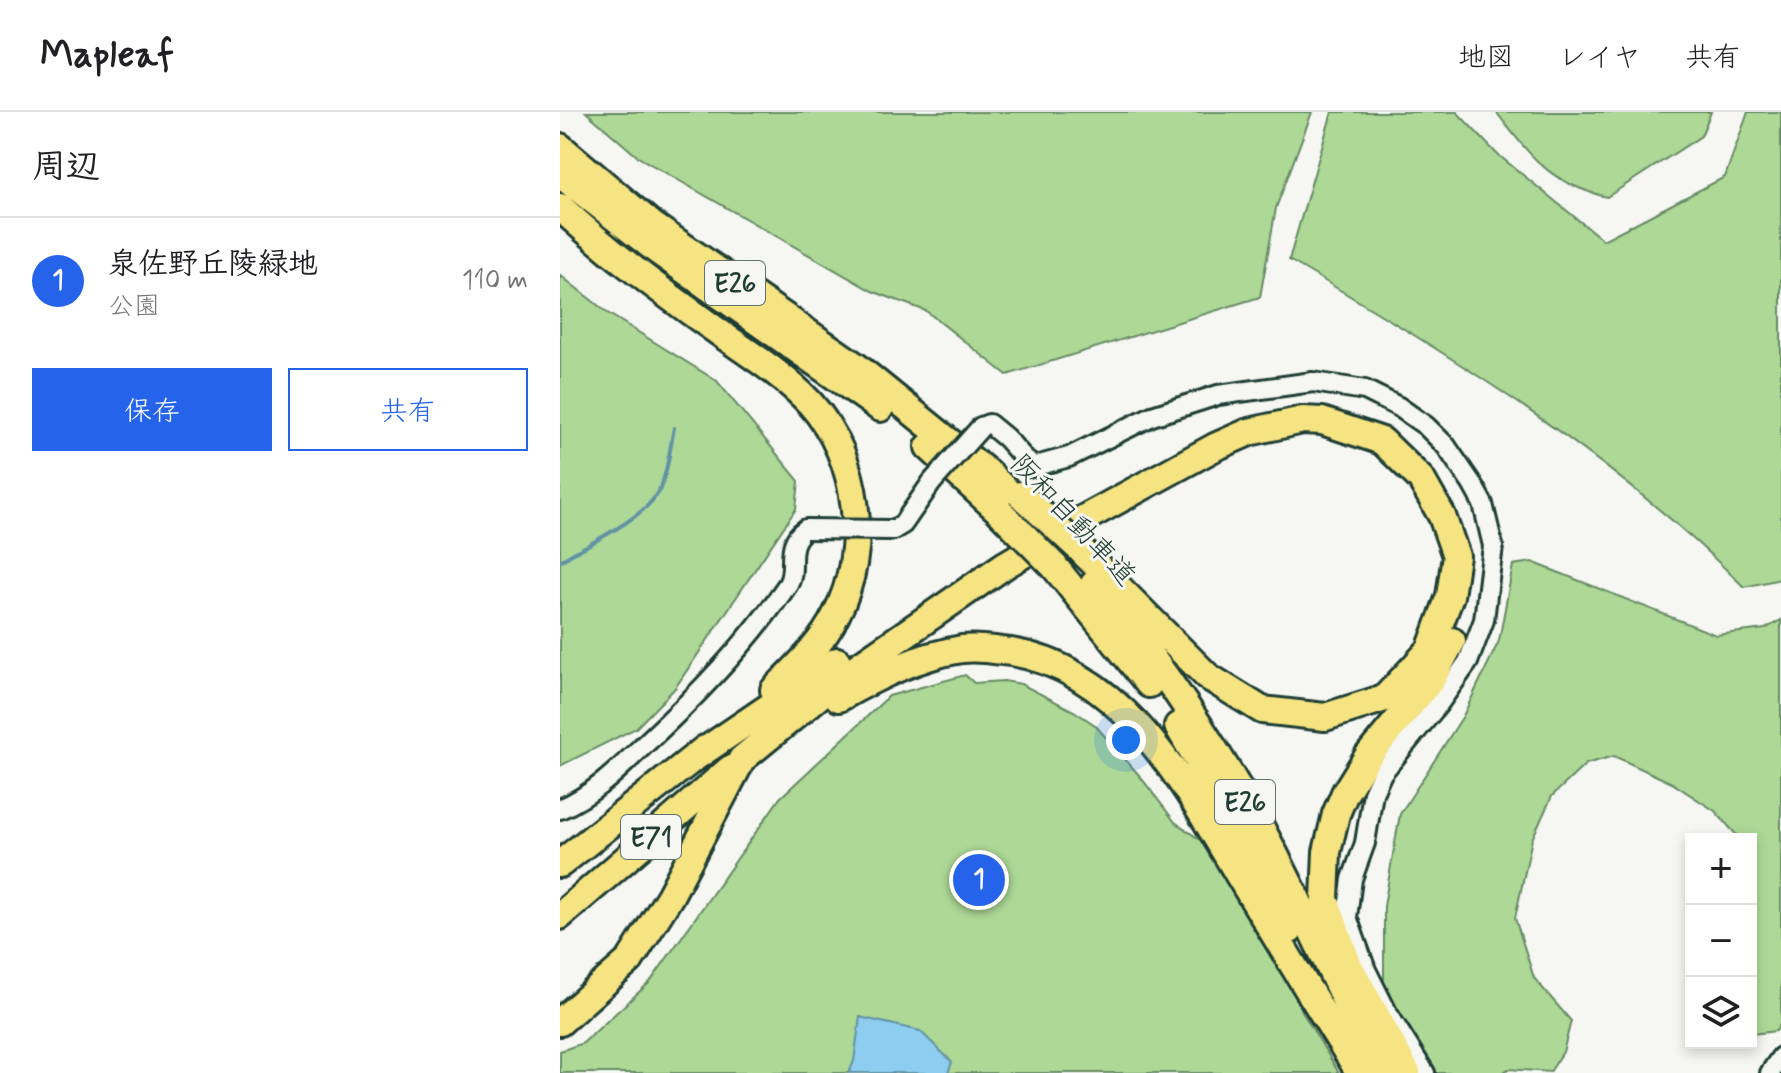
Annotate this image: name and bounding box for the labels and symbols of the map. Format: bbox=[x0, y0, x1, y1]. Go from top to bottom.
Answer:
road number: E26 bbox=[705, 261, 765, 305]
street label: 阪和自動車道 bbox=[1001, 447, 1143, 595]
your location bbox=[1106, 720, 1146, 760]
road number: E26 bbox=[1215, 780, 1275, 824]
road number: E71 bbox=[621, 815, 681, 859]
pin: 1 bbox=[953, 850, 1005, 910]

